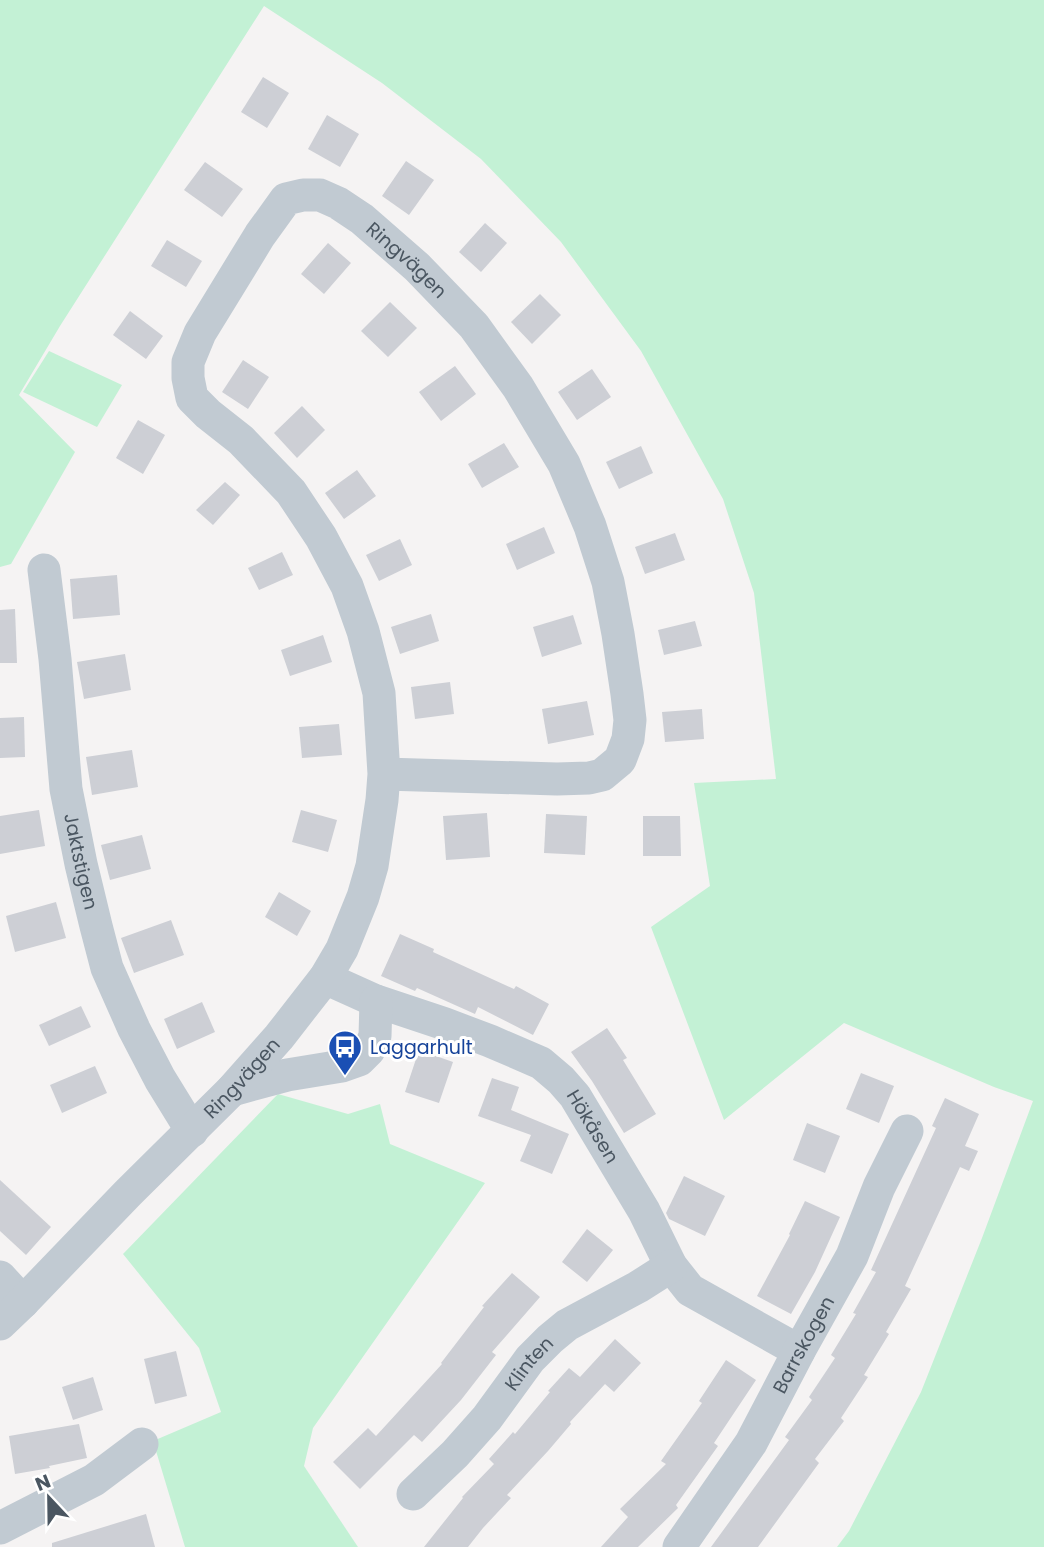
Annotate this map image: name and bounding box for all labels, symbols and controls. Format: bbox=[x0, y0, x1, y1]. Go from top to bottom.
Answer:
street label: Ringvägen bbox=[361, 215, 453, 304]
street label: Jaktstigen bbox=[58, 811, 105, 912]
bus stop icon: Laggarhult bbox=[326, 1028, 364, 1077]
street label: Ringvägen bbox=[197, 1031, 286, 1124]
place label: Laggarhult bbox=[370, 1034, 473, 1061]
street label: Hökåsen bbox=[560, 1084, 626, 1168]
street label: Barrskogen bbox=[766, 1291, 841, 1398]
street label: Klinten bbox=[498, 1330, 559, 1396]
north arrow bbox=[14, 1463, 84, 1533]
text: N bbox=[31, 1468, 55, 1498]

